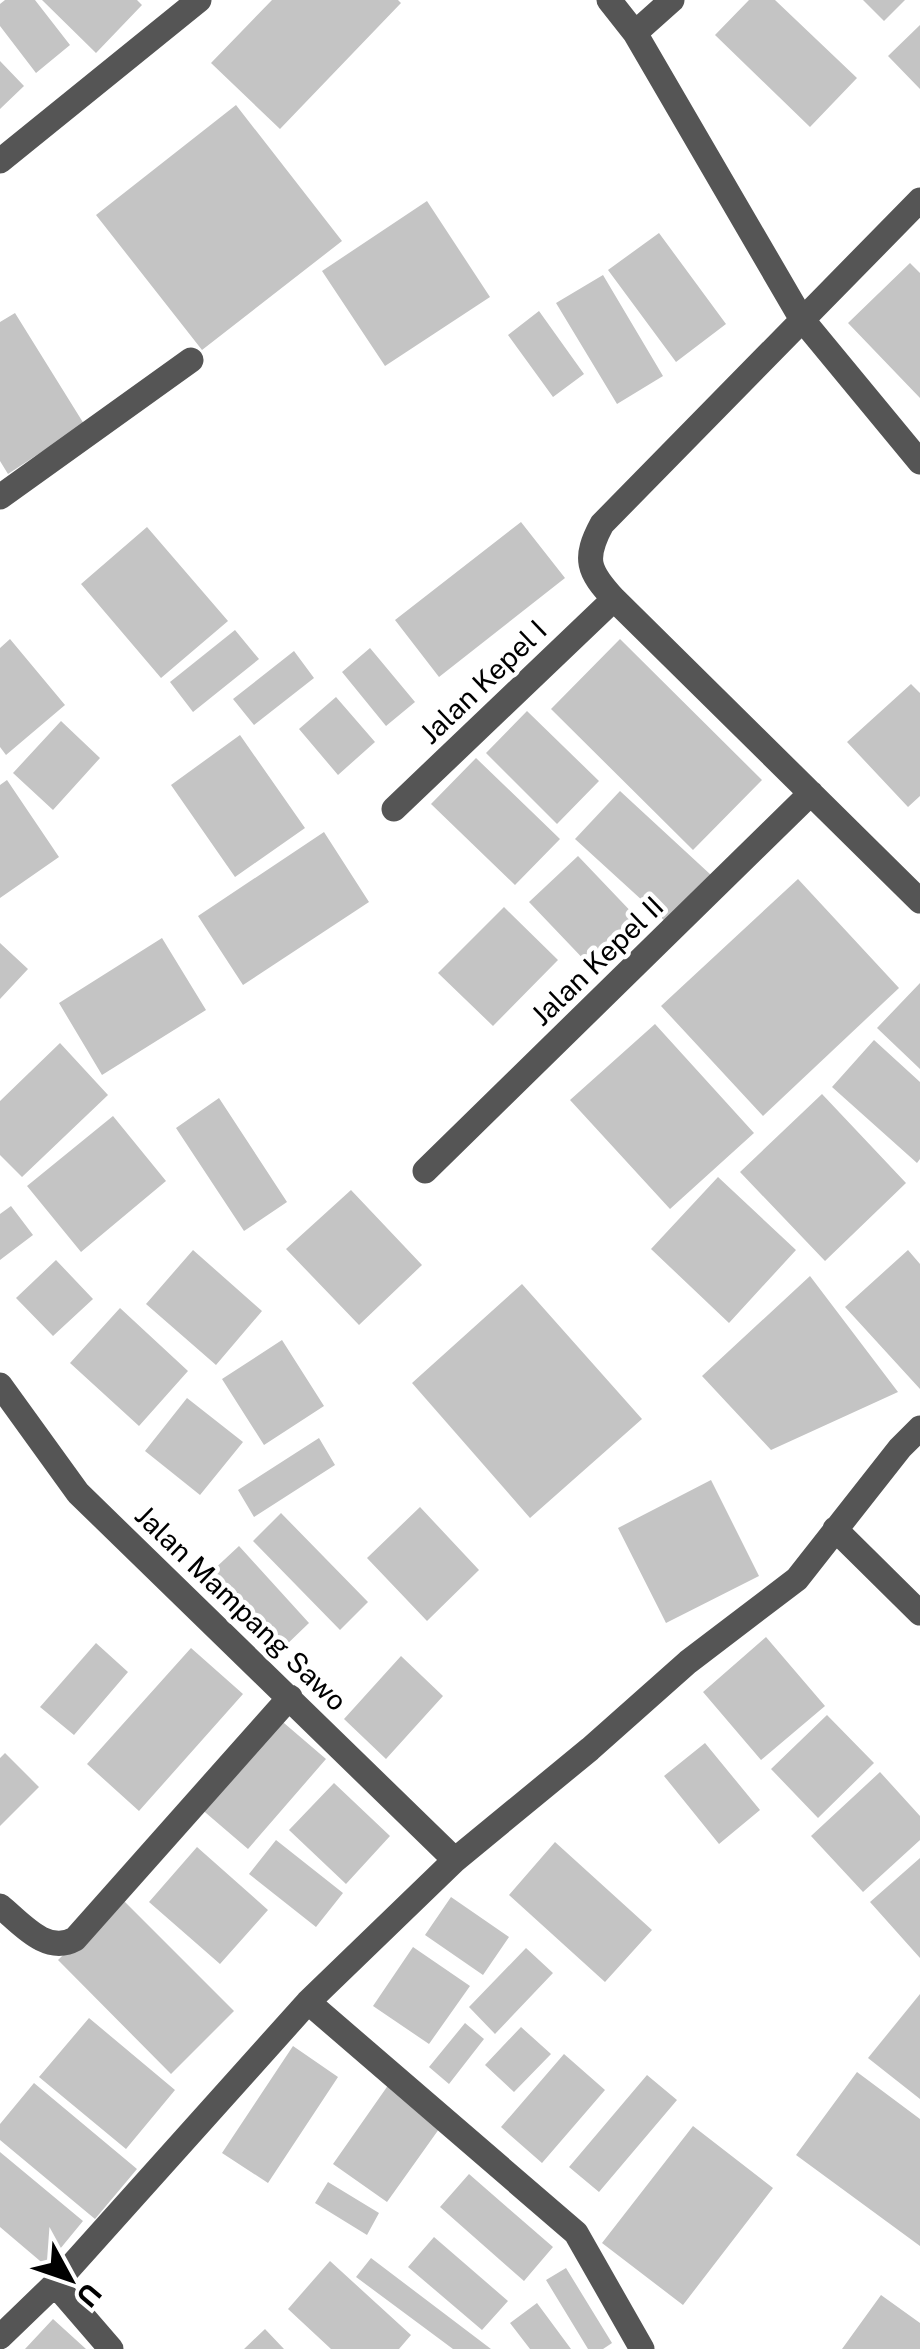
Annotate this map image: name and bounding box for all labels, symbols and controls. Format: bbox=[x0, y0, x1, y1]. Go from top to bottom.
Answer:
street label: Jalan Kepel I bbox=[413, 613, 553, 750]
street label: Jalan Kepel II bbox=[524, 889, 670, 1032]
street label: Jalan Mampang Sawo bbox=[129, 1498, 354, 1717]
north arrow bbox=[20, 2229, 120, 2329]
text: U bbox=[70, 2277, 109, 2314]

